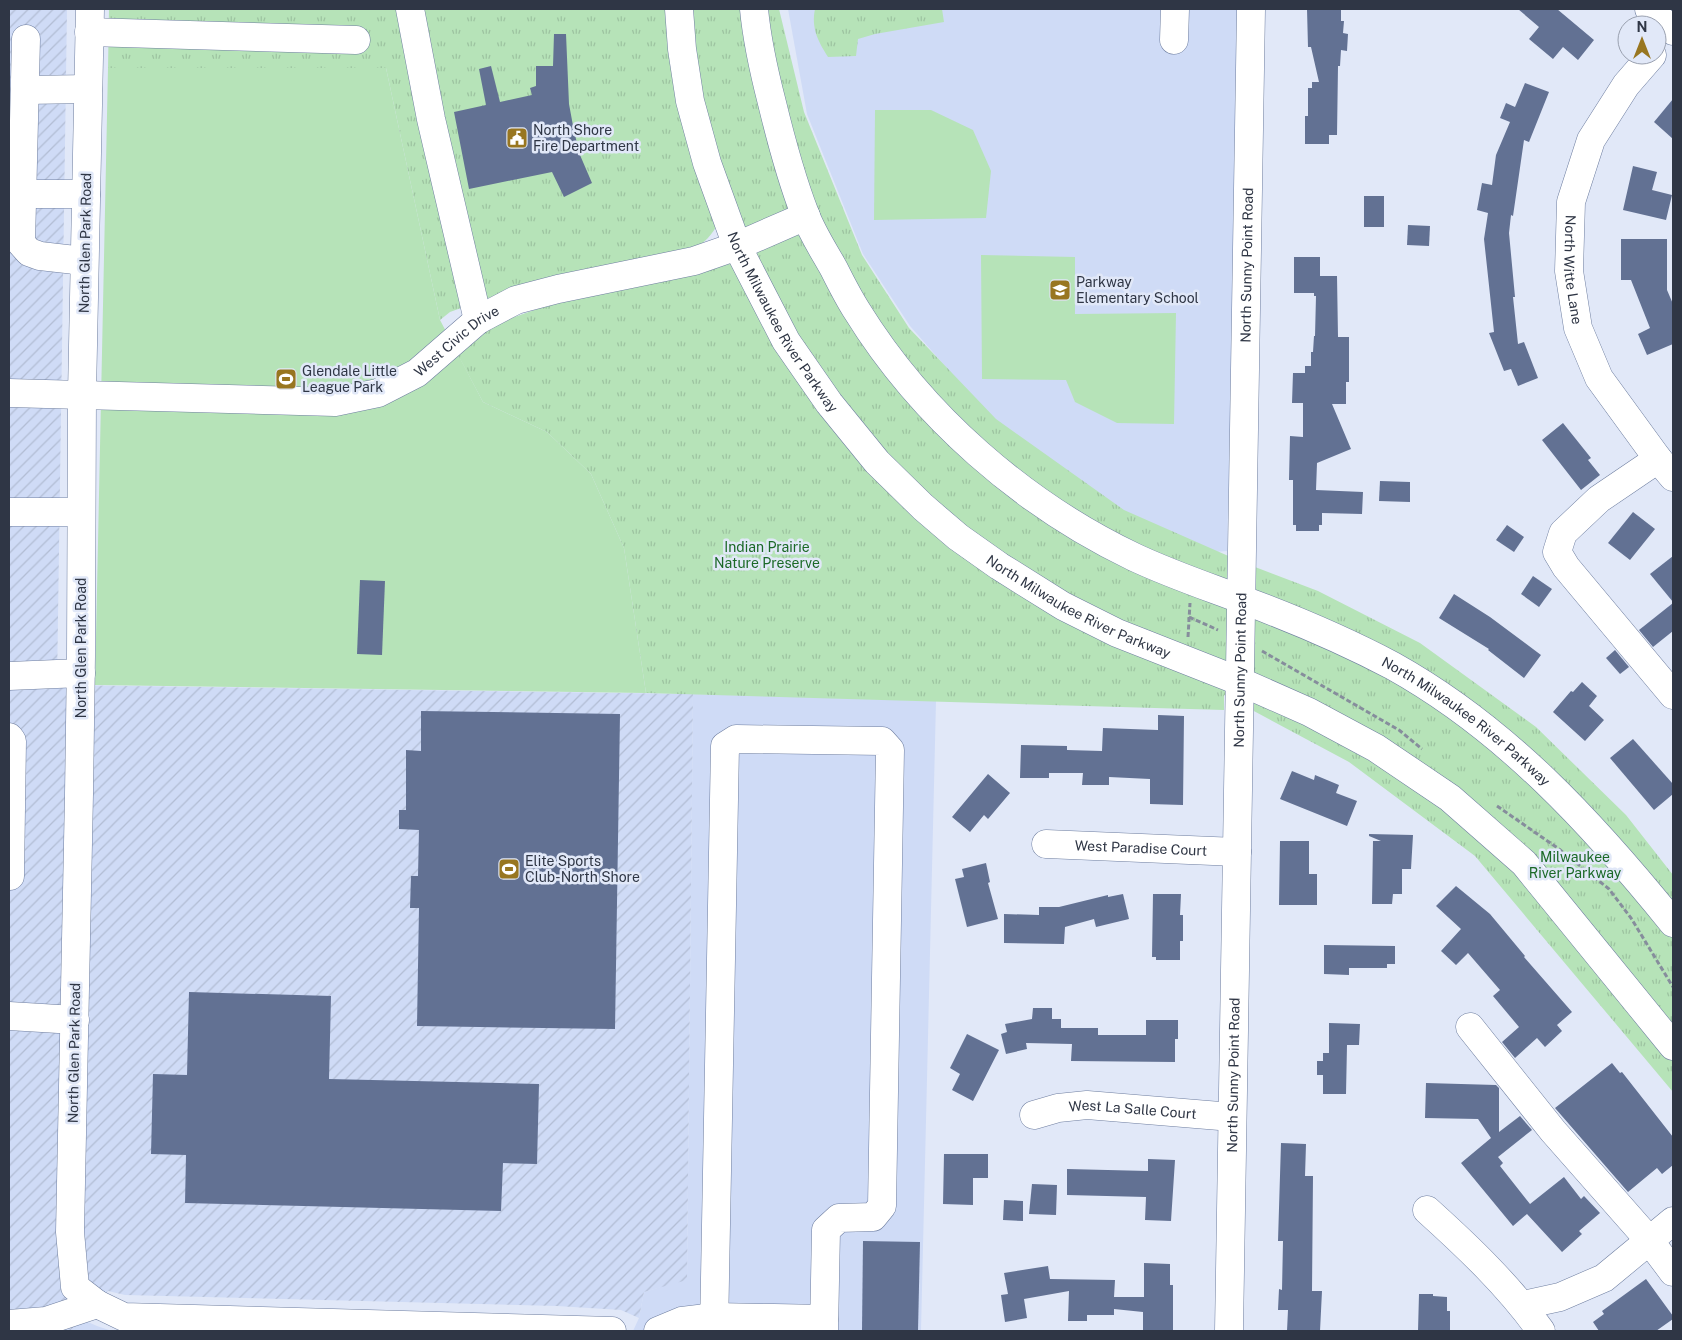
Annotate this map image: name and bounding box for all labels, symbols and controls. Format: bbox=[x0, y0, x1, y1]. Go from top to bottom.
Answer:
north arrow bbox=[1617, 15, 1667, 65]
text: N bbox=[1637, 19, 1647, 35]
place label: North Shore Fire Department bbox=[533, 122, 639, 154]
public building icon: North Shore Fire Department bbox=[505, 126, 529, 150]
street label: North Glen Park Road bbox=[76, 173, 94, 313]
street label: North Sunny Point Road bbox=[1237, 187, 1256, 343]
street label: North Witte Lane bbox=[1561, 215, 1585, 326]
street label: North Milwaukee River Parkway bbox=[725, 230, 842, 416]
place label: Parkway Elementary School bbox=[1076, 274, 1199, 306]
school or university icon: Parkway Elementary School bbox=[1048, 278, 1072, 302]
street label: West Civic Drive bbox=[411, 302, 502, 380]
place label: Glendale Little League Park bbox=[302, 363, 397, 395]
sports icon: Glendale Little League Park bbox=[274, 367, 298, 391]
park label: Indian Prairie Nature Preserve bbox=[714, 539, 820, 571]
street label: North Milwaukee River Parkway bbox=[983, 552, 1173, 662]
street label: North Glen Park Road bbox=[73, 578, 89, 718]
street label: North Sunny Point Road bbox=[1231, 592, 1249, 748]
street label: North Milwaukee River Parkway bbox=[1379, 654, 1554, 790]
street label: West Paradise Court bbox=[1074, 837, 1208, 859]
park label: Milwaukee River Parkway bbox=[1529, 849, 1622, 881]
place label: Elite Sports Club-North Shore bbox=[525, 853, 640, 885]
sports icon: Elite Sports Club-North Shore bbox=[497, 857, 521, 881]
street label: North Glen Park Road bbox=[65, 983, 83, 1123]
street label: North Sunny Point Road bbox=[1224, 997, 1243, 1153]
street label: West La Salle Court bbox=[1068, 1097, 1197, 1122]

